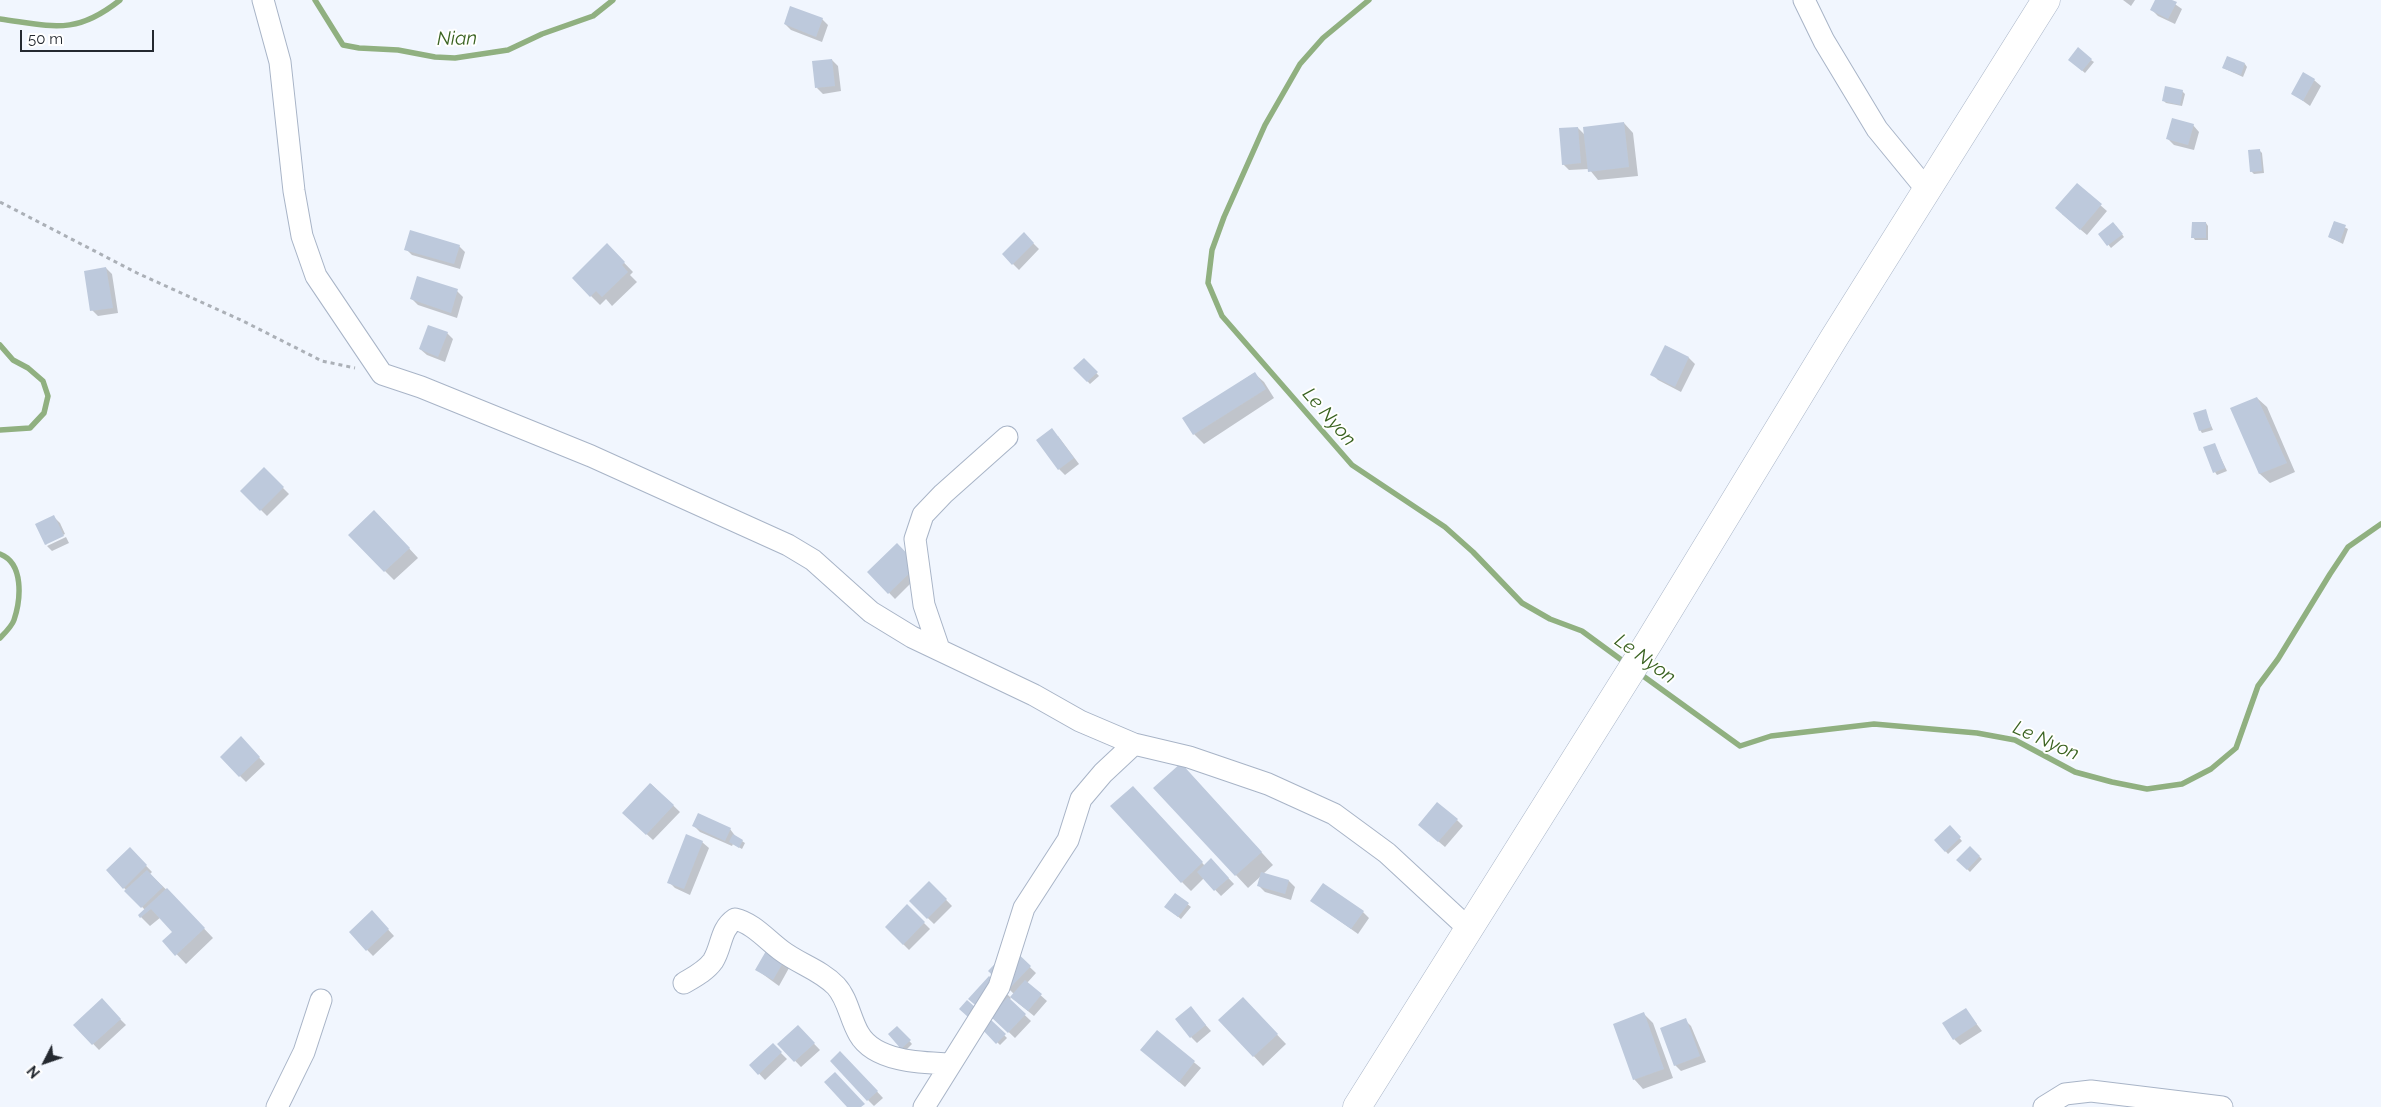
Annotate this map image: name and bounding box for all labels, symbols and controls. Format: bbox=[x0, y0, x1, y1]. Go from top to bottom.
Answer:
scale bar bbox=[22, 20, 156, 52]
water label: Nian bbox=[437, 27, 477, 51]
text: 50 m bbox=[28, 30, 63, 48]
water label: Le Nyon bbox=[1298, 383, 1360, 451]
water label: Le Nyon bbox=[1610, 629, 1680, 689]
water label: Le Nyon bbox=[2010, 716, 2082, 766]
north arrow bbox=[20, 1037, 70, 1087]
text: N bbox=[24, 1063, 43, 1081]

